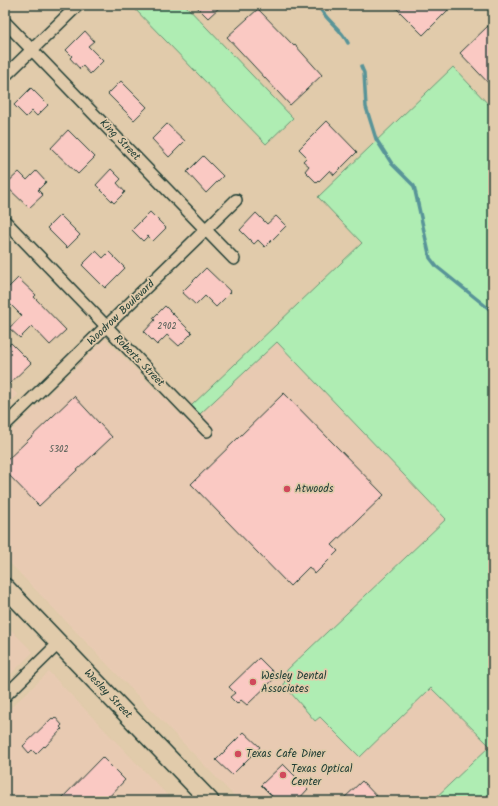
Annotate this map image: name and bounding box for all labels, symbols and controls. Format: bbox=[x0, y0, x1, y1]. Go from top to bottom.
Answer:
street label: King Street bbox=[95, 115, 145, 166]
street label: Woodrow Boulevard bbox=[83, 275, 159, 350]
house number: 2902 bbox=[157, 319, 177, 334]
street label: Roberts Street bbox=[109, 331, 169, 392]
house number: 5302 bbox=[49, 442, 69, 457]
place label: Atwoods bbox=[295, 480, 334, 498]
marker: Atwoods bbox=[282, 484, 292, 494]
street label: Wesley Street bbox=[80, 665, 137, 724]
place label: Wesley Dental Associates bbox=[261, 667, 327, 698]
marker: Wesley Dental Associates bbox=[248, 677, 258, 687]
place label: Texas Cafe Diner bbox=[246, 745, 327, 763]
marker: Texas Cafe Diner bbox=[233, 749, 243, 759]
place label: Texas Optical Center bbox=[291, 760, 353, 791]
marker: Texas Optical Center bbox=[278, 770, 288, 780]

